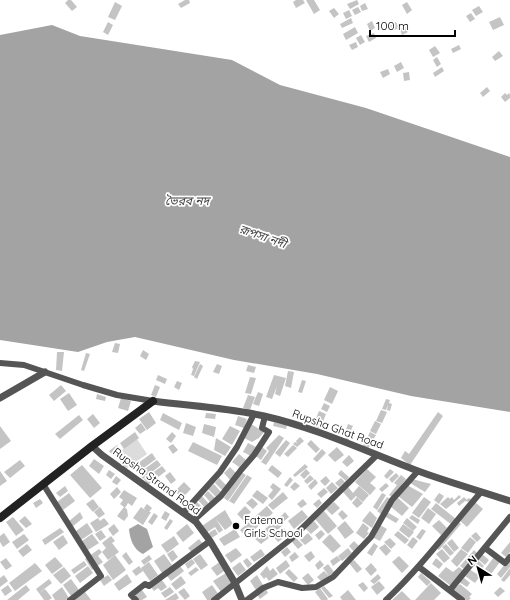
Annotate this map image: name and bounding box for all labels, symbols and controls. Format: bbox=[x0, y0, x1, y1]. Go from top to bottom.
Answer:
scale bar bbox=[370, 12, 455, 38]
text: 100 m bbox=[376, 18, 409, 33]
water label: ভৈরব নদ bbox=[165, 193, 211, 208]
water label: রূপসা নদী bbox=[237, 221, 291, 252]
street label: Rupsha Ghat Road bbox=[291, 406, 385, 452]
street label: Rupsha Strand Road bbox=[110, 444, 204, 518]
place label: Fatema Girls School bbox=[244, 513, 303, 540]
marker: Fatema Girls School bbox=[231, 521, 241, 531]
north arrow bbox=[458, 548, 498, 588]
text: N bbox=[465, 552, 479, 568]

